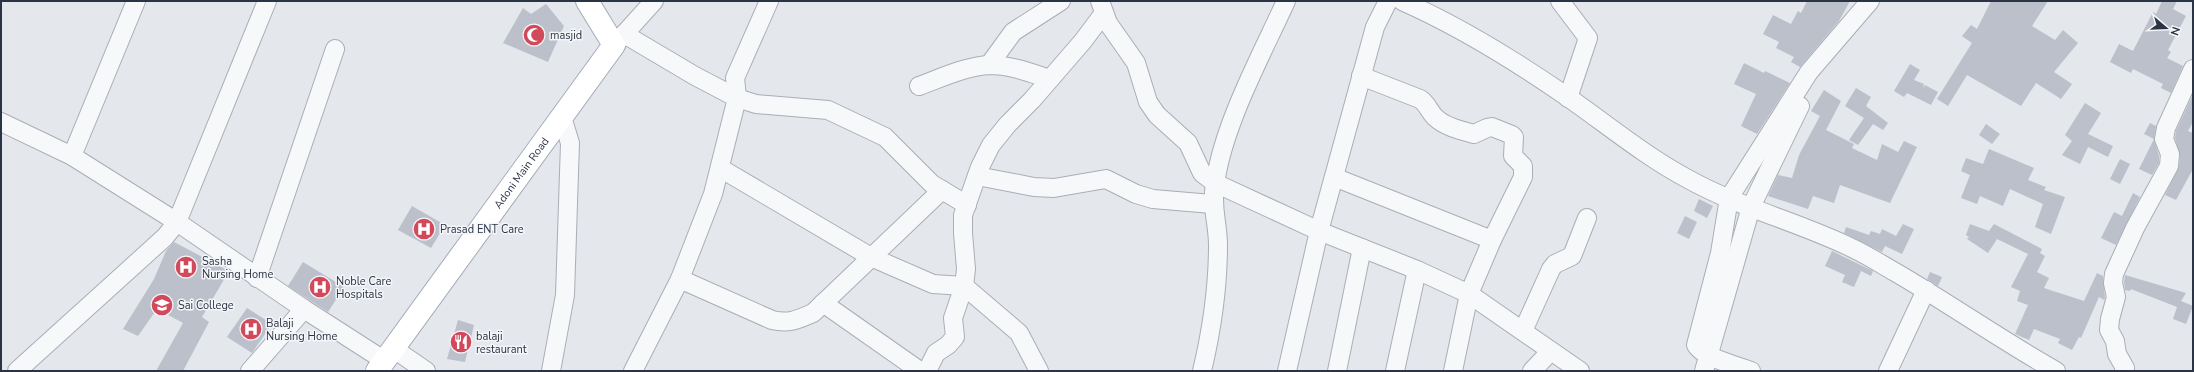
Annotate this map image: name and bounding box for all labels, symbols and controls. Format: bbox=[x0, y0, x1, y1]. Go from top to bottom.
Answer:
north arrow bbox=[2146, 8, 2186, 48]
mosque icon: masjid bbox=[521, 22, 547, 48]
text: N bbox=[2167, 25, 2183, 37]
place label: masjid bbox=[550, 28, 582, 43]
street label: Adoni Main Road bbox=[491, 134, 552, 212]
hospital icon: Prasad ENT Care bbox=[411, 216, 437, 242]
place label: Prasad ENT Care bbox=[440, 222, 524, 237]
hospital icon: Sasha Nursing Home bbox=[173, 254, 199, 280]
place label: Sasha Nursing Home bbox=[202, 254, 273, 282]
hospital icon: Noble Care Hospitals bbox=[307, 274, 333, 300]
place label: Noble Care Hospitals bbox=[336, 274, 391, 302]
school or university icon: Sai College bbox=[149, 292, 175, 318]
place label: Sai College bbox=[178, 298, 234, 313]
hospital icon: Balaji Nursing Home bbox=[238, 316, 264, 342]
place label: Balaji Nursing Home bbox=[266, 316, 337, 344]
restaurant icon: balaji restaurant bbox=[448, 329, 474, 355]
place label: balaji restaurant bbox=[476, 329, 527, 357]

